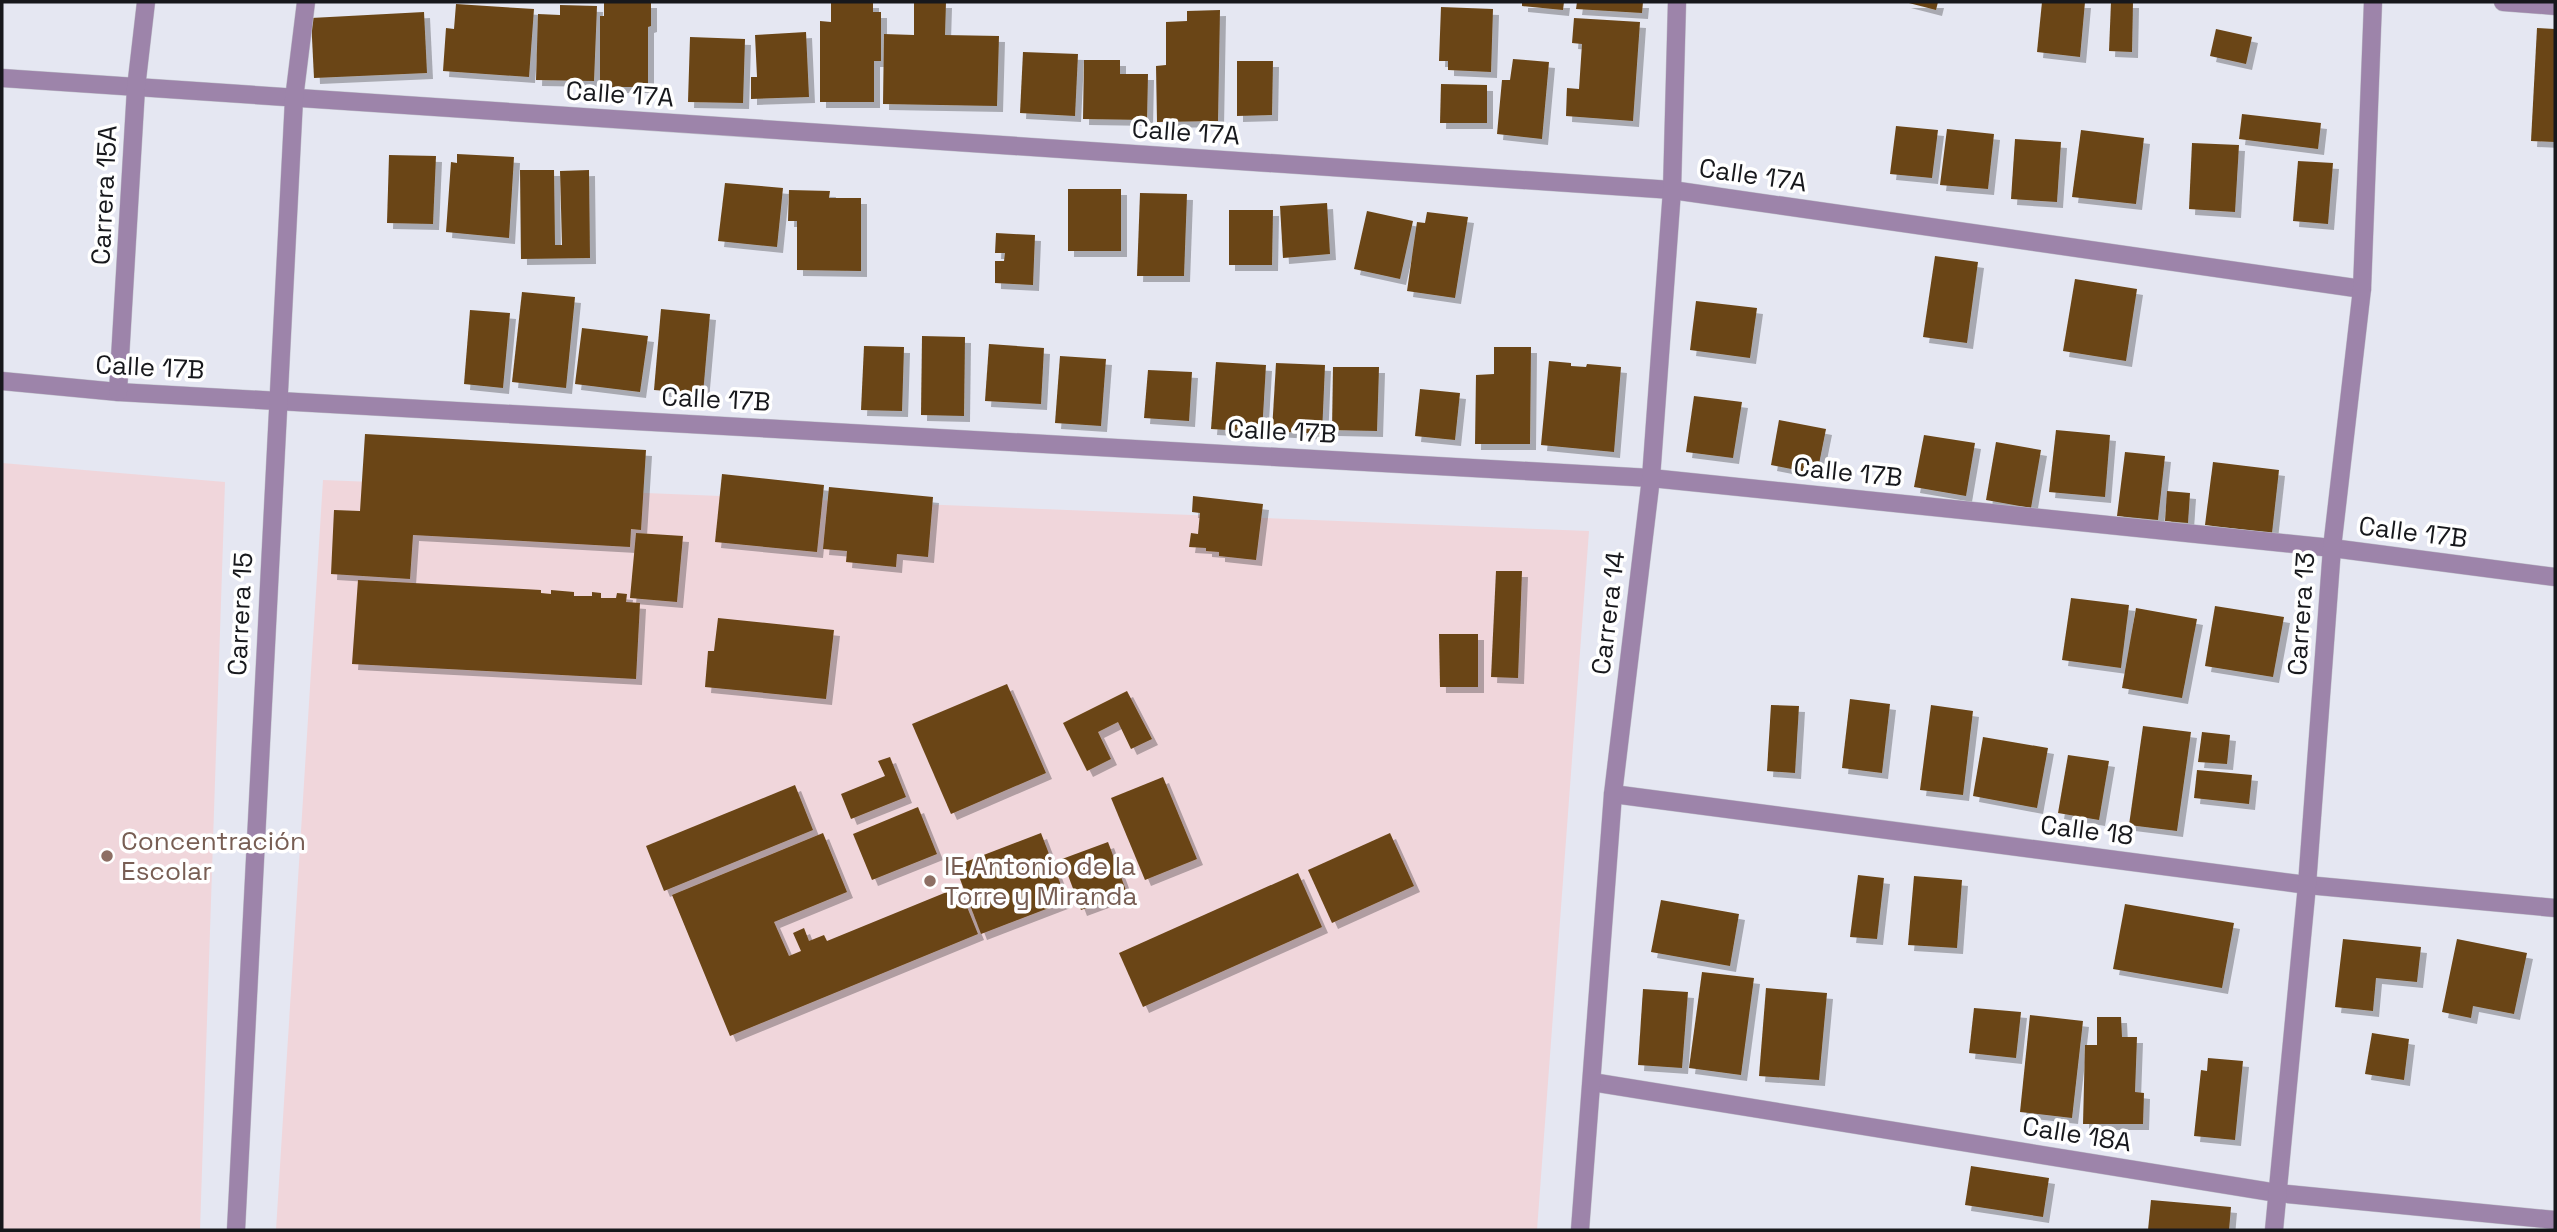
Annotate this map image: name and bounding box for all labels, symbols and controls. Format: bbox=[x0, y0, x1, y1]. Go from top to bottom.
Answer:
street label: Calle 17A bbox=[565, 73, 675, 115]
street label: Calle 17A bbox=[1131, 111, 1241, 153]
street label: Carrera 15A bbox=[83, 124, 125, 266]
street label: Calle 17A bbox=[1697, 151, 1809, 199]
street label: Calle 17B bbox=[95, 347, 205, 387]
street label: Calle 17B bbox=[661, 379, 771, 419]
street label: Calle 17B bbox=[1227, 411, 1337, 451]
street label: Calle 17B bbox=[1792, 449, 1904, 495]
street label: Calle 17B bbox=[2357, 508, 2469, 556]
street label: Carrera 14 bbox=[1584, 549, 1632, 677]
street label: Carrera 15 bbox=[220, 551, 260, 677]
street label: Carrera 13 bbox=[2280, 551, 2322, 677]
street label: Calle 18 bbox=[2039, 807, 2135, 853]
place label: Concentración Escolar bbox=[121, 824, 306, 888]
marker: Concentración Escolar bbox=[99, 848, 115, 864]
place label: IE Antonio de la Torre y Miranda bbox=[944, 849, 1137, 913]
marker: IE Antonio de la Torre y Miranda bbox=[922, 873, 938, 889]
street label: Calle 18A bbox=[2020, 1109, 2134, 1159]

